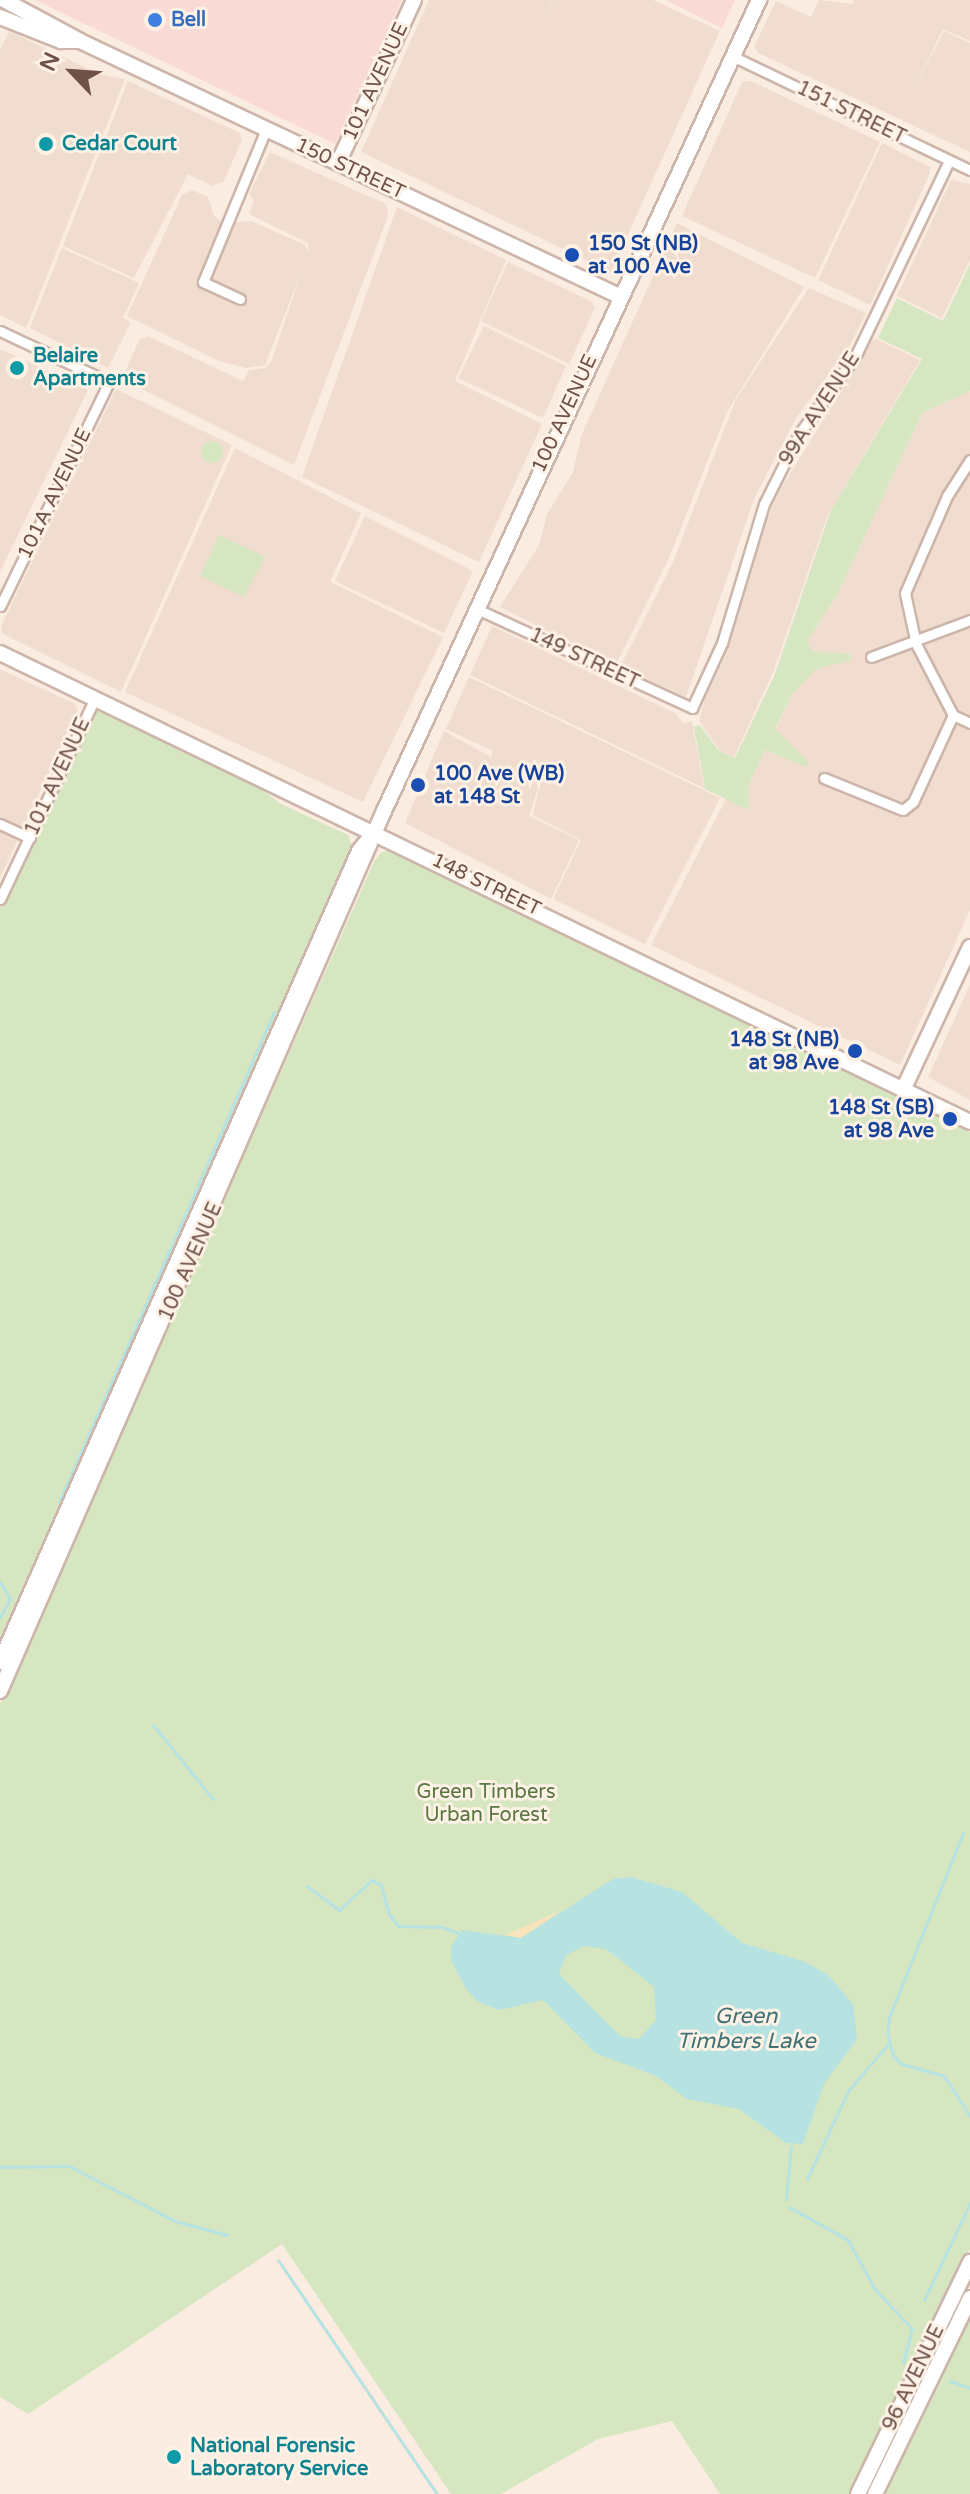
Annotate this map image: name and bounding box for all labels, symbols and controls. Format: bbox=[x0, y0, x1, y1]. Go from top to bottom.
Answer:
place label: Bell bbox=[171, 8, 206, 32]
marker: Bell bbox=[146, 11, 164, 29]
street label: 101 AVENUE bbox=[338, 19, 414, 145]
north arrow bbox=[32, 32, 112, 112]
text: N bbox=[35, 48, 66, 75]
street label: 151 STREET bbox=[792, 76, 910, 150]
place label: Cedar Court bbox=[62, 132, 177, 156]
street label: 150 STREET bbox=[291, 133, 409, 205]
marker: Cedar Court bbox=[37, 135, 55, 153]
place label: 150 St (NB) at 100 Ave bbox=[588, 232, 698, 279]
marker: 150 St (NB) at 100 Ave bbox=[563, 246, 581, 264]
place label: Belaire Apartments bbox=[33, 344, 146, 391]
street label: 99A AVENUE bbox=[775, 348, 865, 470]
street label: 100 AVENUE bbox=[527, 351, 603, 477]
marker: Belaire Apartments bbox=[8, 359, 26, 377]
street label: 101A AVENUE bbox=[13, 425, 97, 563]
street label: 149 STREET bbox=[525, 623, 643, 695]
street label: 101 AVENUE bbox=[20, 714, 96, 840]
place label: 100 Ave (WB) at 148 St bbox=[434, 762, 564, 809]
marker: 100 Ave (WB) at 148 St bbox=[409, 776, 427, 794]
street label: 148 STREET bbox=[427, 848, 545, 922]
place label: 148 St (NB) at 98 Ave bbox=[729, 1028, 839, 1075]
marker: 148 St (NB) at 98 Ave bbox=[846, 1042, 864, 1060]
place label: 148 St (SB) at 98 Ave bbox=[828, 1096, 934, 1143]
marker: 148 St (SB) at 98 Ave bbox=[941, 1110, 959, 1128]
street label: 100 AVENUE bbox=[154, 1199, 228, 1325]
park label: Green Timbers Urban Forest bbox=[416, 1781, 556, 1828]
water label: Green Timbers Lake bbox=[676, 2003, 816, 2054]
street label: 96 AVENUE bbox=[878, 2321, 950, 2435]
place label: National Forensic Laboratory Service bbox=[190, 2434, 368, 2481]
marker: National Forensic Laboratory Service bbox=[165, 2448, 183, 2466]

